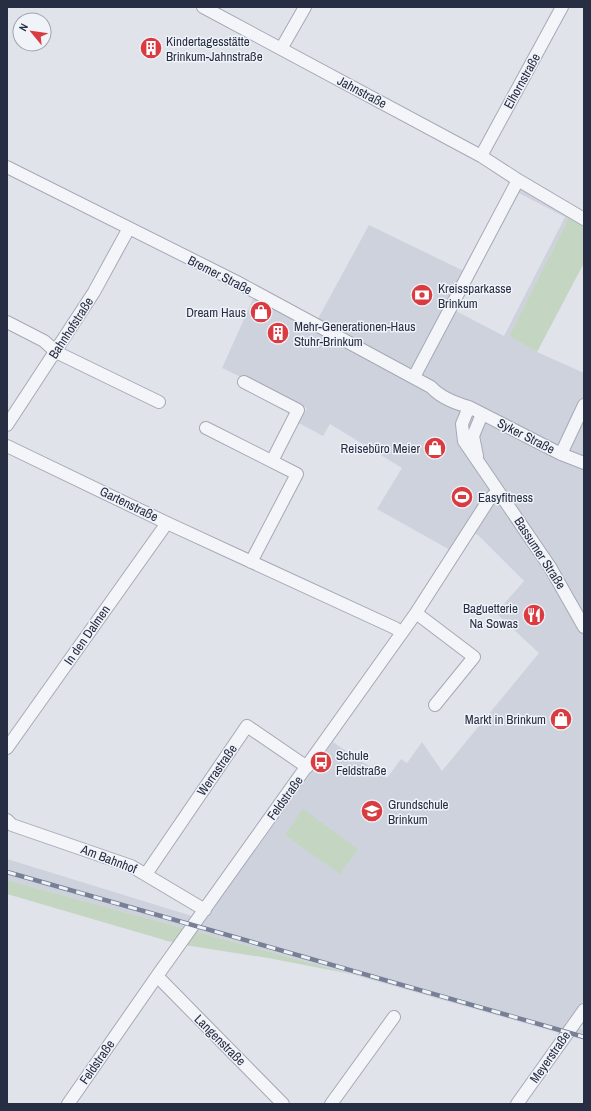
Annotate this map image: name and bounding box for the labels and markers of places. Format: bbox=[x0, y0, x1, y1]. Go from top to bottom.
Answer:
place label: Kindertagesstätte Brinkum-Jahnstraße bbox=[166, 33, 263, 65]
building icon: Kindertagesstätte Brinkum-Jahnstraße bbox=[138, 35, 164, 61]
place label: Kreissparkasse Brinkum bbox=[438, 280, 512, 312]
bank icon: Kreissparkasse Brinkum bbox=[409, 282, 435, 308]
shop icon: Dream Haus bbox=[248, 299, 274, 325]
place label: Dream Haus bbox=[186, 304, 246, 321]
place label: Mehr-Generationen-Haus Stuhr-Brinkum bbox=[294, 318, 415, 350]
building icon: Mehr-Generationen-Haus Stuhr-Brinkum bbox=[265, 320, 291, 346]
shop icon: Reisebüro Meier bbox=[422, 435, 448, 461]
place label: Reisebüro Meier bbox=[341, 440, 420, 457]
sports icon: Easyfitness bbox=[449, 484, 475, 510]
place label: Easyfitness bbox=[478, 489, 533, 506]
place label: Baguetterie Na Sowas bbox=[463, 600, 518, 632]
restaurant icon: Baguetterie Na Sowas bbox=[521, 602, 547, 628]
shop icon: Markt in Brinkum bbox=[548, 706, 574, 732]
place label: Markt in Brinkum bbox=[465, 711, 546, 728]
place label: Schule Feldstraße bbox=[336, 747, 386, 779]
bus stop icon: Schule Feldstraße bbox=[308, 749, 334, 775]
place label: Grundschule Brinkum bbox=[388, 796, 449, 828]
school or university icon: Grundschule Brinkum bbox=[359, 798, 385, 824]

